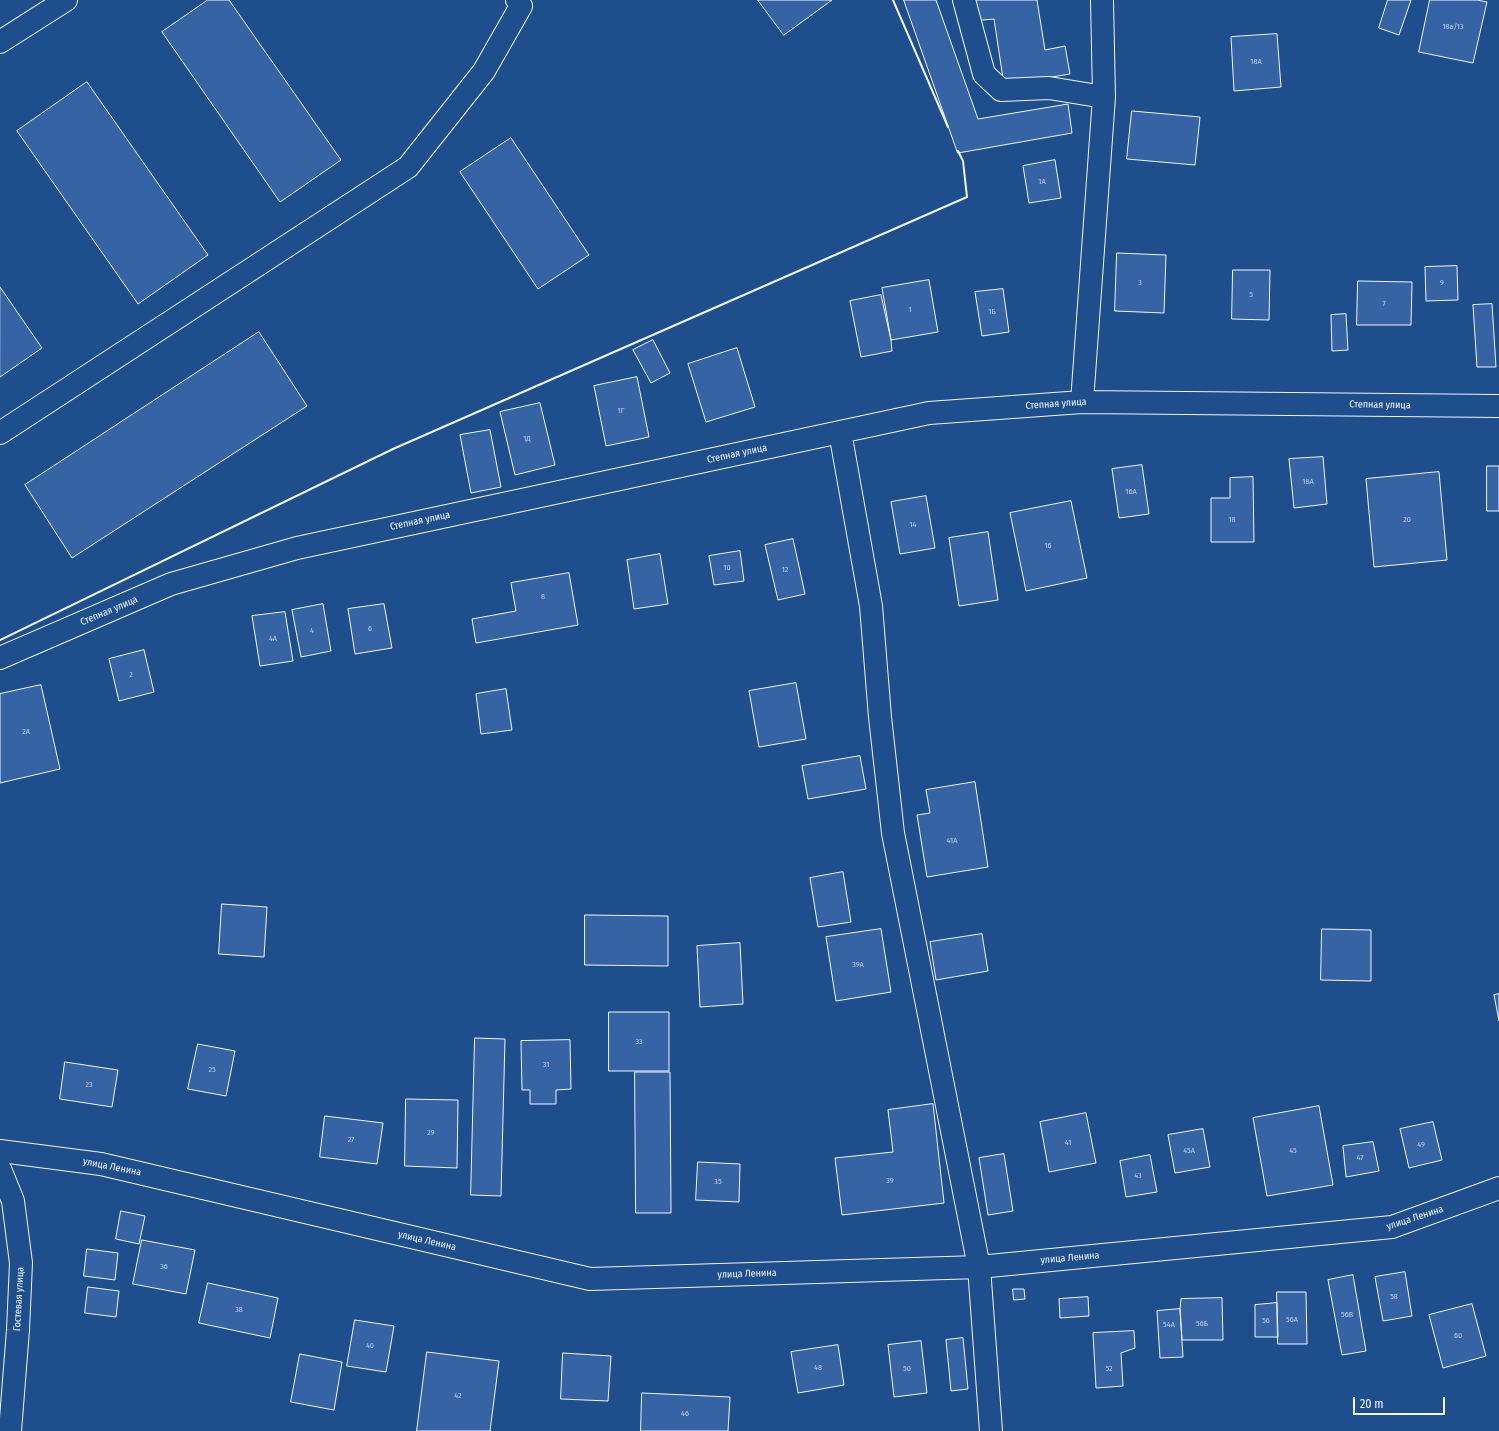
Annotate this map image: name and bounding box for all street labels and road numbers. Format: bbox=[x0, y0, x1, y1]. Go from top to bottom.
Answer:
street label: Степная улица bbox=[1025, 396, 1087, 412]
street label: Степная улица bbox=[1349, 398, 1411, 412]
street label: Степная улица bbox=[706, 442, 768, 466]
street label: Степная улица bbox=[389, 509, 451, 533]
street label: Степная улица bbox=[78, 594, 140, 628]
street label: улица Ленина bbox=[82, 1155, 142, 1179]
street label: улица Ленина bbox=[1385, 1203, 1445, 1233]
street label: улица Ленина bbox=[397, 1229, 457, 1253]
street label: улица Ленина bbox=[1040, 1249, 1100, 1267]
street label: Гостевая улица bbox=[11, 1267, 27, 1331]
street label: улица Ленина bbox=[717, 1267, 777, 1281]

